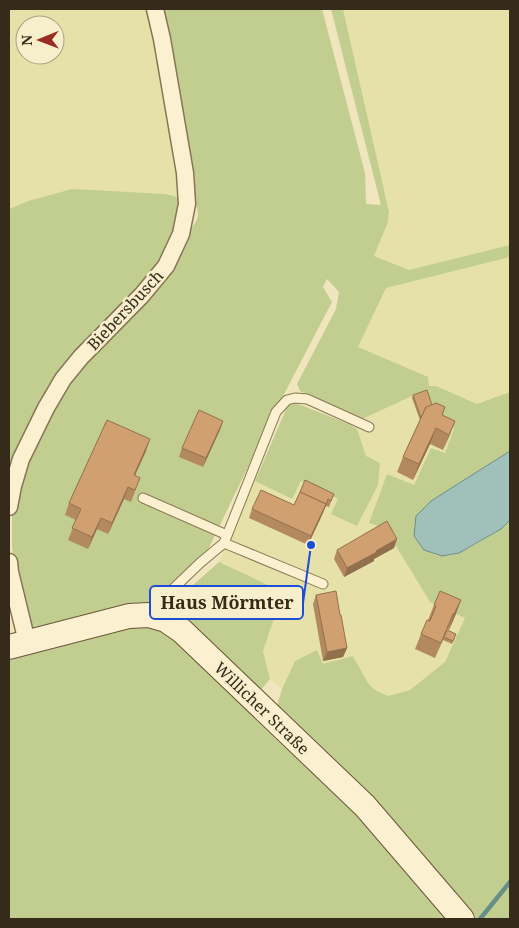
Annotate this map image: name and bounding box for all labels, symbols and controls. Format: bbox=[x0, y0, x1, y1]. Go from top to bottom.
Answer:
north arrow bbox=[15, 15, 65, 65]
text: N bbox=[17, 35, 36, 46]
street label: Biebersbusch bbox=[82, 265, 168, 355]
callout: Haus Mörmter bbox=[150, 586, 303, 619]
text: Haus Mörmter bbox=[160, 590, 294, 614]
street label: Willicher Straße bbox=[210, 657, 314, 759]

